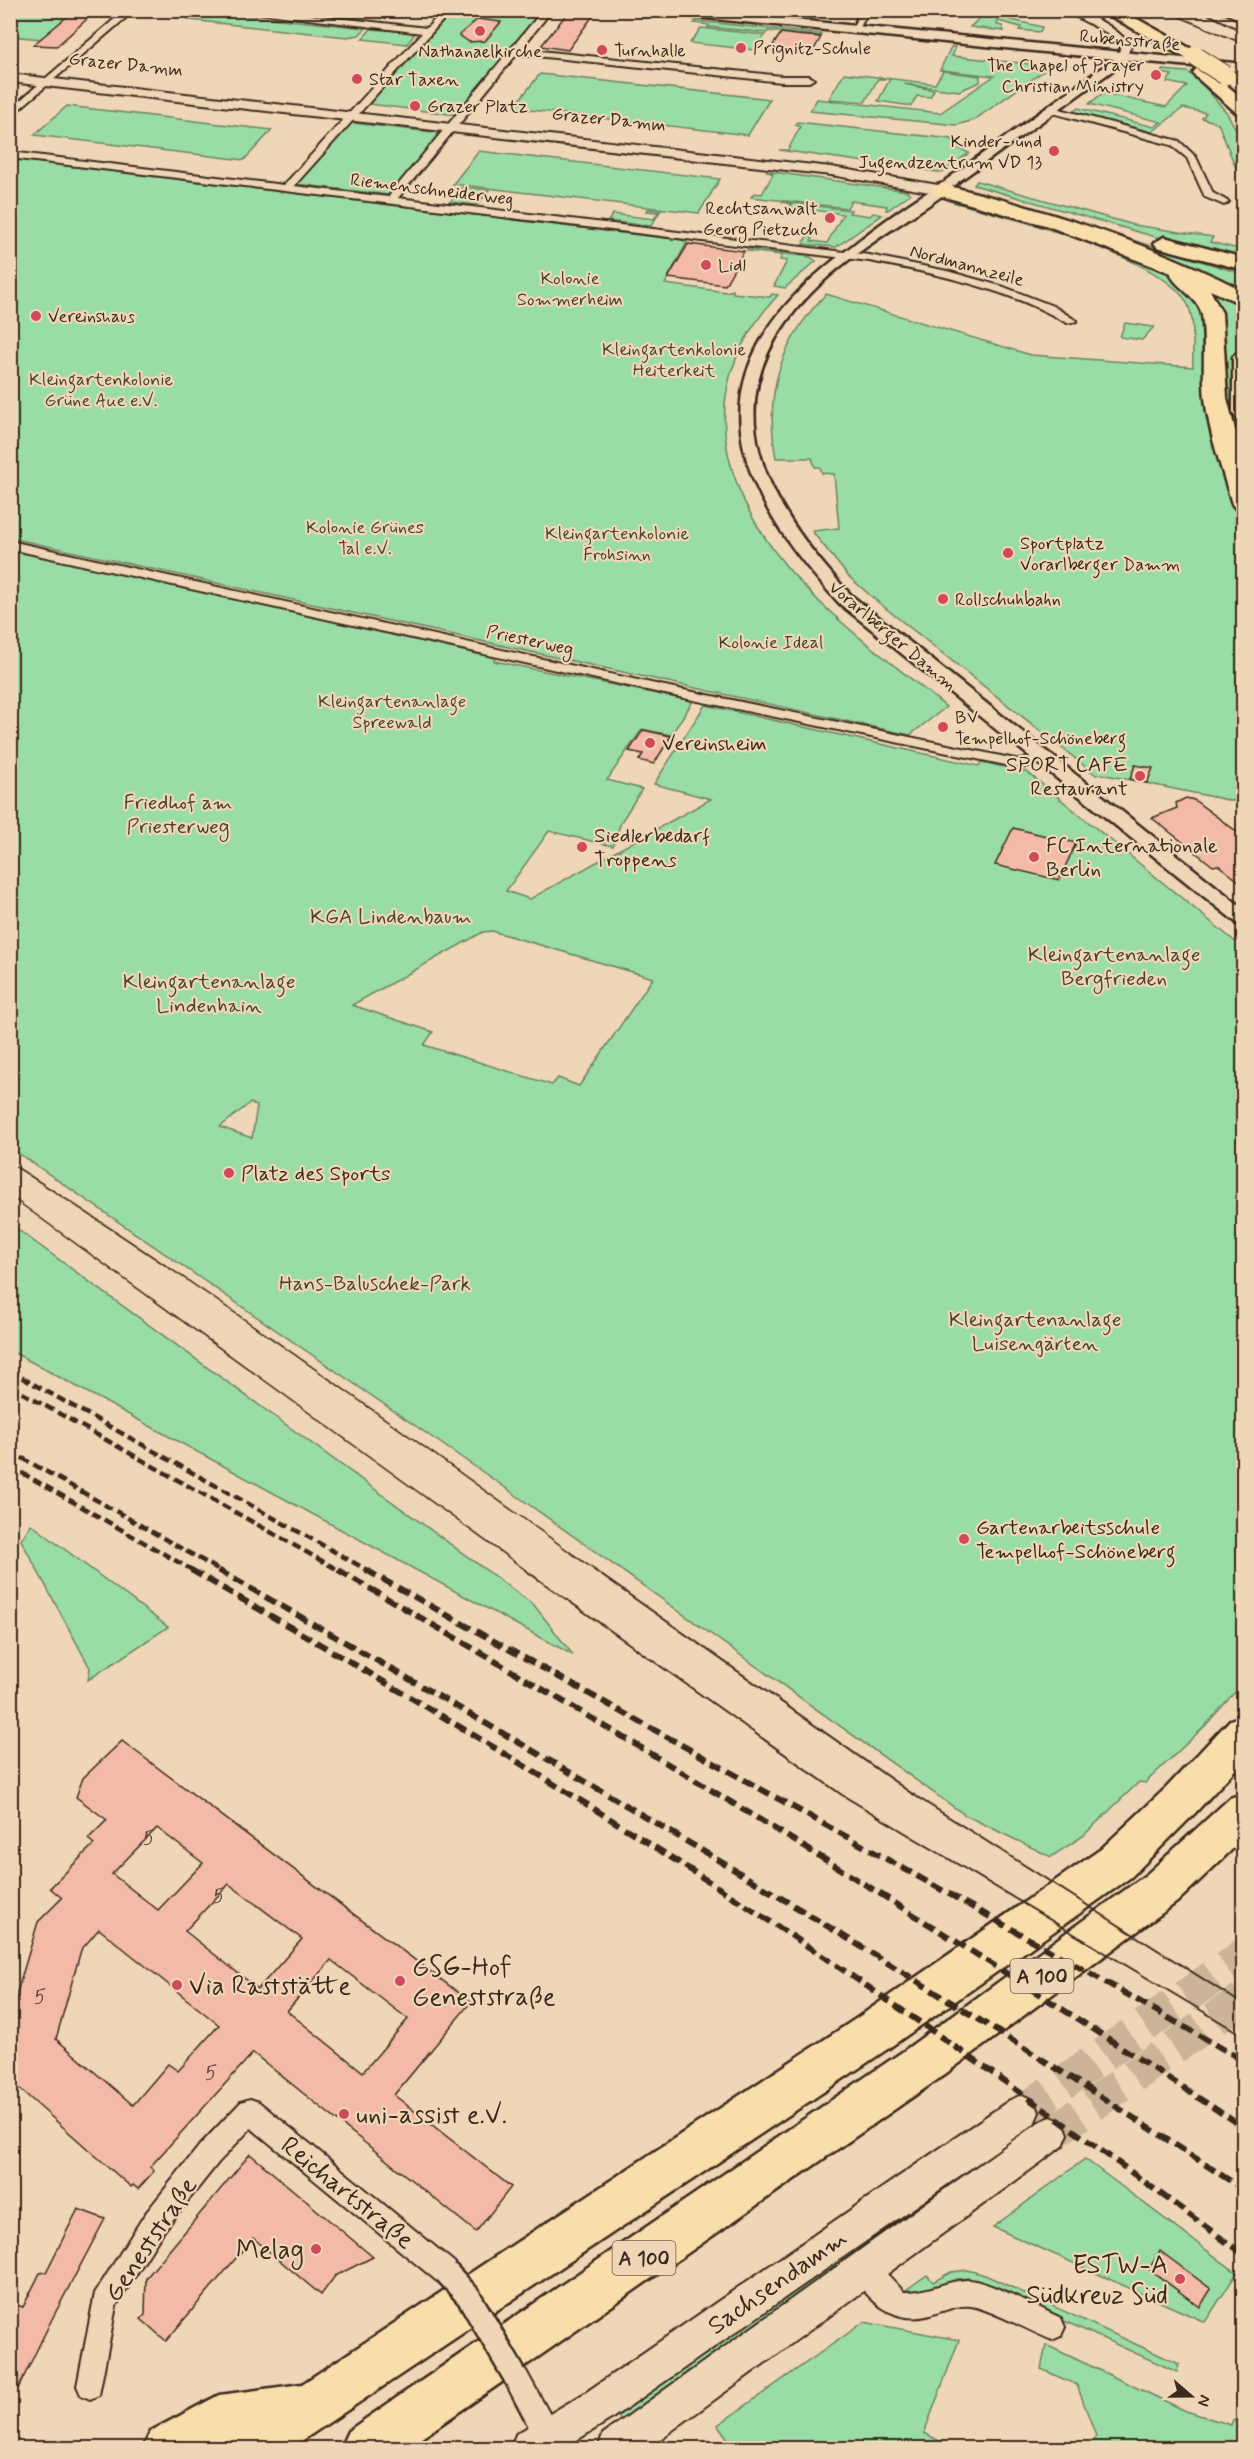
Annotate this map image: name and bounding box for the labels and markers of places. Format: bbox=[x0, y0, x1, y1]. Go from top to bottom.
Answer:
marker: Nathanaelkirche bbox=[473, 24, 487, 38]
place label: Prignitz-Schule bbox=[753, 37, 871, 62]
place label: Turnhalle bbox=[614, 39, 686, 63]
place label: Nathanaelkirche bbox=[418, 40, 542, 64]
marker: Prignitz-Schule bbox=[734, 41, 748, 55]
marker: Turnhalle bbox=[595, 43, 609, 57]
place label: The Chapel of Prayer Christian Ministry bbox=[987, 54, 1145, 99]
place label: Star Taxen bbox=[369, 68, 459, 92]
marker: The Chapel of Prayer Christian Ministry bbox=[1149, 68, 1163, 82]
marker: Star Taxen bbox=[350, 72, 364, 86]
place label: Grazer Platz bbox=[427, 95, 528, 119]
marker: Grazer Platz bbox=[408, 99, 422, 113]
place label: Kinder- und Jugendzentrum VD 13 bbox=[858, 130, 1042, 177]
marker: Kinder- und Jugendzentrum VD 13 bbox=[1047, 144, 1061, 158]
place label: Rechtsanwalt Georg Pietzuch bbox=[703, 197, 818, 243]
marker: Rechtsanwalt Georg Pietzuch bbox=[823, 211, 837, 225]
place label: Lidl bbox=[718, 254, 746, 278]
marker: Lidl bbox=[699, 258, 713, 272]
place label: Vereinshaus bbox=[48, 305, 135, 329]
marker: Vereinshaus bbox=[29, 309, 43, 323]
place label: Sportplatz Vorarlberger Damm bbox=[1020, 532, 1180, 579]
marker: Sportplatz Vorarlberger Damm bbox=[1001, 546, 1015, 560]
place label: Rollschuhbahn bbox=[955, 588, 1061, 612]
marker: Rollschuhbahn bbox=[936, 592, 950, 606]
place label: BV Tempelhof-Schöneberg bbox=[955, 706, 1126, 753]
marker: BV Tempelhof-Schöneberg bbox=[936, 720, 950, 734]
place label: Vereinsheim bbox=[662, 730, 767, 758]
marker: Vereinsheim bbox=[643, 736, 657, 750]
place label: SPORT CAFE Restaurant bbox=[1006, 751, 1128, 803]
marker: SPORT CAFE Restaurant bbox=[1133, 769, 1147, 783]
place label: Siedlerbedarf Troppens bbox=[594, 822, 710, 874]
place label: FC Internationale Berlin bbox=[1046, 832, 1218, 884]
marker: Siedlerbedarf Troppens bbox=[575, 840, 589, 854]
marker: FC Internationale Berlin bbox=[1027, 850, 1041, 864]
place label: Platz des Sports bbox=[241, 1160, 390, 1188]
marker: Platz des Sports bbox=[222, 1166, 236, 1180]
place label: Gartenarbeitsschule Tempelhof-Schöneberg bbox=[976, 1514, 1176, 1568]
marker: Gartenarbeitsschule Tempelhof-Schöneberg bbox=[957, 1532, 971, 1546]
place label: GSG-Hof Geneststraße bbox=[412, 1951, 556, 2015]
place label: Via Raststätte bbox=[189, 1970, 351, 2004]
marker: GSG-Hof Geneststraße bbox=[393, 1974, 407, 1988]
marker: Via Raststätte bbox=[170, 1978, 184, 1992]
place label: uni-assist e.V. bbox=[356, 2099, 507, 2133]
marker: uni-assist e.V. bbox=[337, 2107, 351, 2121]
place label: Melag bbox=[236, 2234, 304, 2270]
marker: Melag bbox=[309, 2242, 323, 2256]
place label: ESTW-A Südkreuz Süd bbox=[1026, 2249, 1168, 2313]
marker: ESTW-A Südkreuz Süd bbox=[1173, 2272, 1187, 2286]

